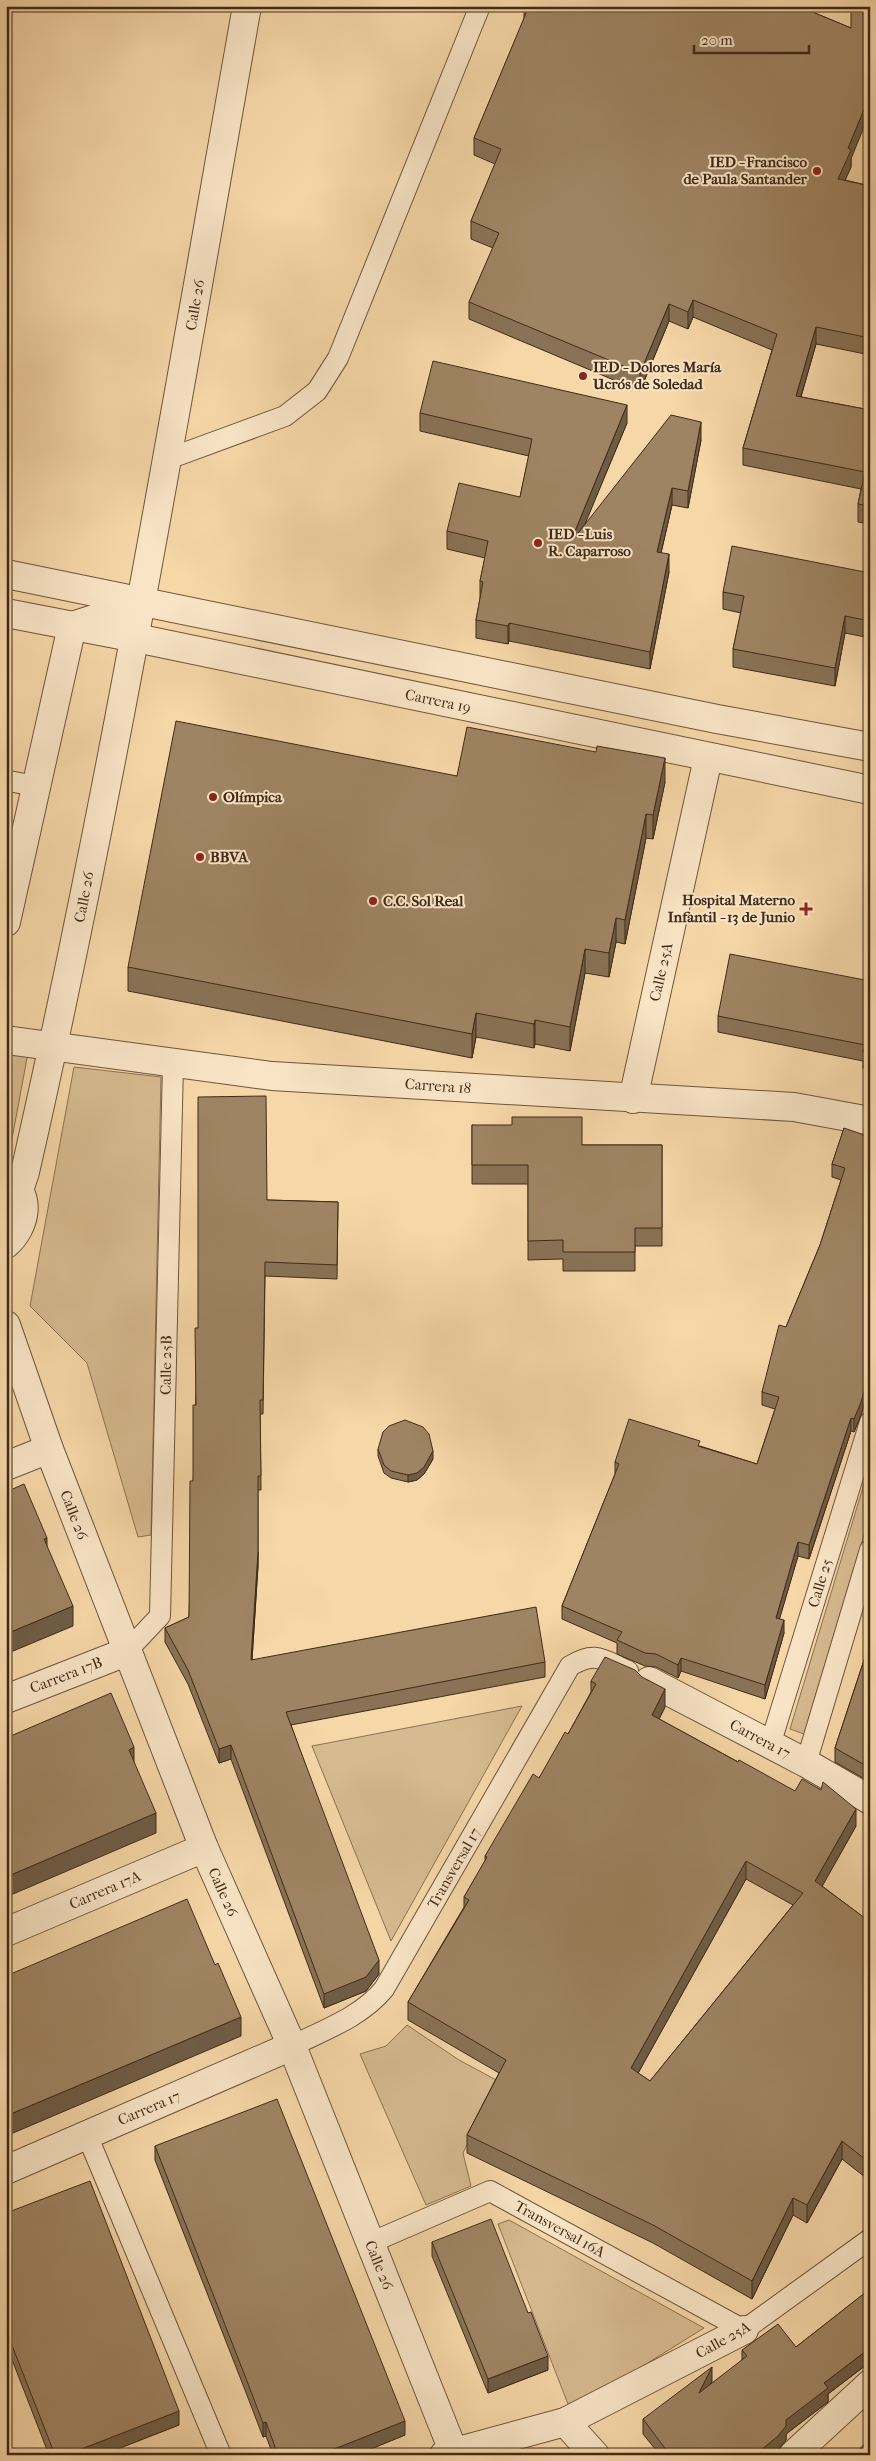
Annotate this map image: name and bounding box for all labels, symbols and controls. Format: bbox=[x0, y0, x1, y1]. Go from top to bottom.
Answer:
scale bar bbox=[694, 22, 808, 54]
text: 20 m bbox=[701, 31, 733, 49]
place label: IED - Francisco de Paula Santander bbox=[683, 153, 808, 188]
marker: IED - Francisco de Paula Santander bbox=[811, 165, 823, 177]
street label: Calle 26 bbox=[182, 277, 209, 332]
place label: IED - Dolores María Ucrós de Soledad bbox=[592, 358, 722, 393]
marker: IED - Dolores María Ucrós de Soledad bbox=[577, 370, 589, 382]
place label: IED - Luis R. Caparroso bbox=[548, 525, 631, 560]
marker: IED - Luis R. Caparroso bbox=[532, 537, 544, 549]
street label: Carrera 19 bbox=[403, 685, 473, 717]
place label: Olímpica bbox=[223, 788, 283, 806]
marker: Olímpica bbox=[207, 791, 219, 803]
place label: BBVA bbox=[210, 848, 249, 866]
marker: BBVA bbox=[194, 851, 206, 863]
street label: Calle 26 bbox=[70, 869, 98, 924]
place label: Hospital Materno Infantil - 13 de Junio bbox=[668, 891, 795, 926]
place label: C.C. Sol Real bbox=[383, 892, 464, 910]
marker: C.C. Sol Real bbox=[367, 895, 379, 907]
marker: Hospital Materno Infantil - 13 de Junio bbox=[799, 902, 813, 916]
street label: Calle 25A bbox=[646, 941, 677, 1003]
street label: Carrera 18 bbox=[404, 1075, 472, 1097]
street label: Calle 25B bbox=[156, 1335, 176, 1395]
street label: Calle 26 bbox=[56, 1488, 92, 1543]
street label: Calle 25 bbox=[804, 1556, 836, 1610]
street label: Carrera 17B bbox=[27, 1653, 105, 1697]
street label: Carrera 17 bbox=[727, 1716, 793, 1762]
street label: Transversal 17 bbox=[424, 1824, 484, 1912]
street label: Calle 26 bbox=[204, 1865, 242, 1920]
street label: Carrera 17A bbox=[67, 1867, 144, 1913]
street label: Carrera 17 bbox=[115, 2087, 183, 2129]
street label: Transversal 16A bbox=[512, 2197, 609, 2261]
street label: Calle 26 bbox=[361, 2238, 397, 2293]
street label: Calle 25A bbox=[692, 2318, 754, 2362]

